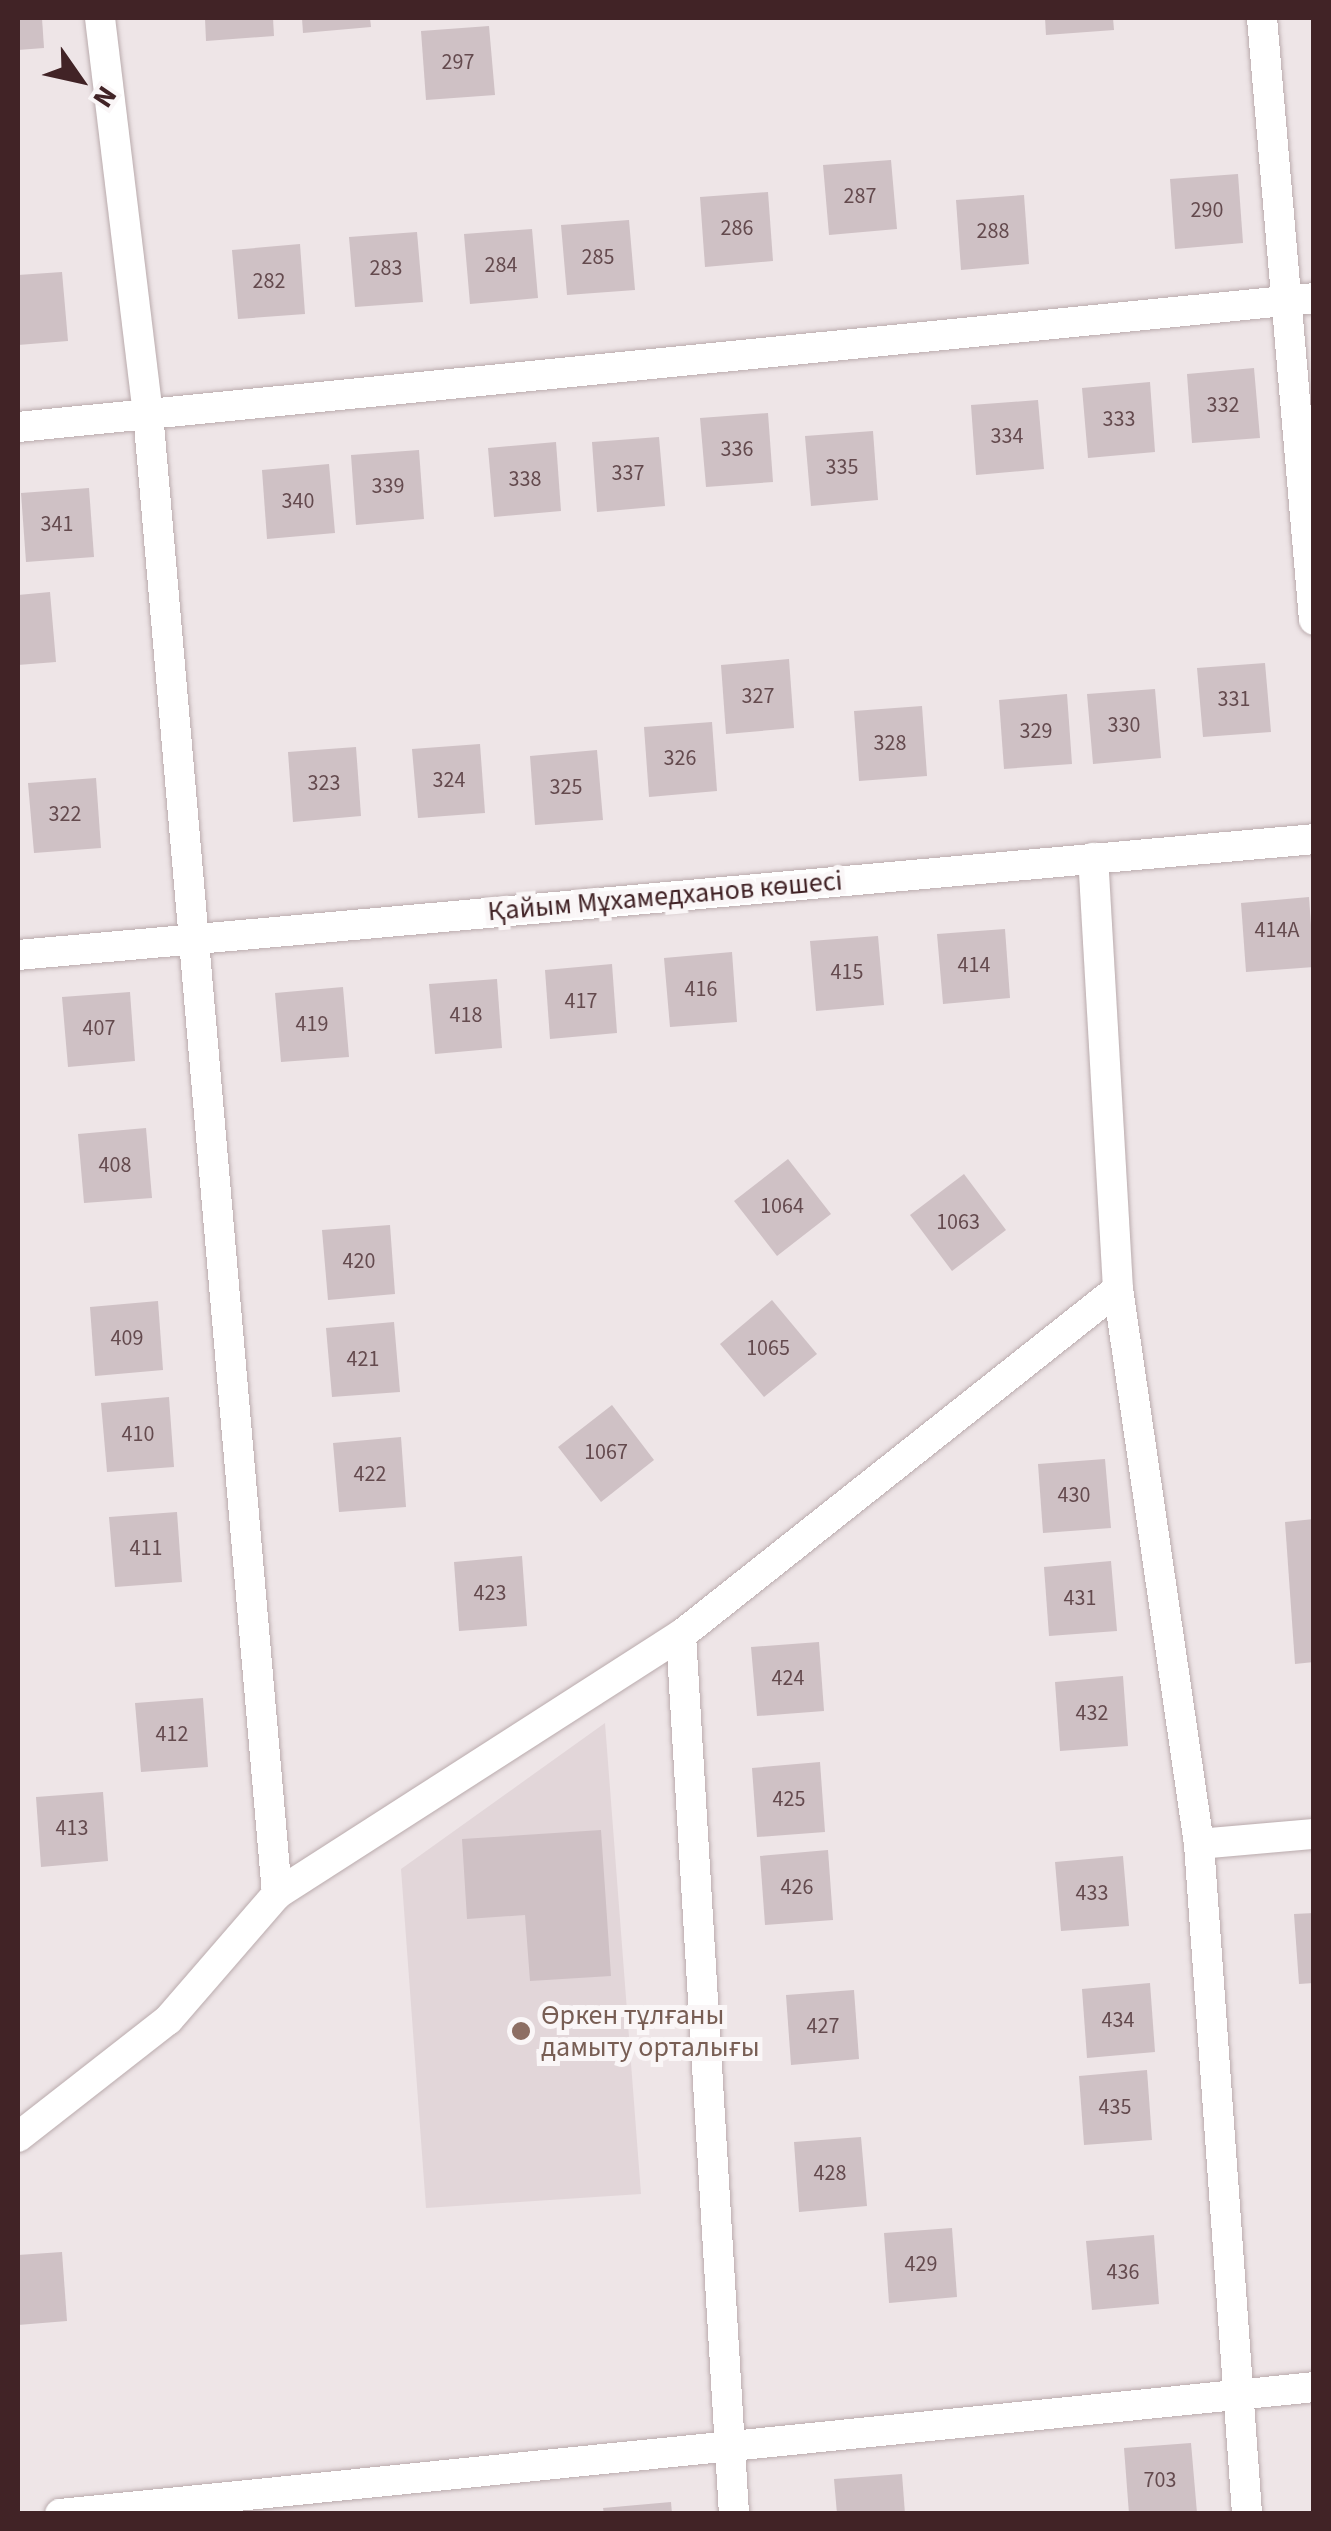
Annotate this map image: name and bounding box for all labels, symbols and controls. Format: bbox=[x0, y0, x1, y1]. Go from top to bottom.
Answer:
north arrow bbox=[30, 30, 130, 130]
house number: 297 bbox=[442, 50, 474, 76]
text: N bbox=[83, 78, 127, 116]
house number: 287 bbox=[844, 184, 876, 210]
house number: 290 bbox=[1191, 198, 1223, 224]
house number: 286 bbox=[721, 216, 753, 242]
house number: 288 bbox=[977, 219, 1009, 245]
house number: 285 bbox=[582, 245, 614, 271]
house number: 284 bbox=[485, 253, 517, 279]
house number: 283 bbox=[370, 256, 402, 282]
house number: 282 bbox=[253, 269, 285, 295]
house number: 332 bbox=[1207, 393, 1239, 419]
house number: 333 bbox=[1103, 407, 1135, 433]
house number: 334 bbox=[991, 424, 1023, 450]
house number: 336 bbox=[721, 437, 753, 463]
house number: 335 bbox=[826, 455, 858, 481]
house number: 337 bbox=[612, 461, 644, 487]
house number: 338 bbox=[509, 467, 541, 493]
house number: 339 bbox=[372, 474, 404, 500]
house number: 340 bbox=[282, 489, 314, 515]
house number: 341 bbox=[41, 512, 73, 538]
house number: 327 bbox=[742, 684, 774, 710]
house number: 331 bbox=[1218, 687, 1250, 713]
house number: 330 bbox=[1108, 713, 1140, 739]
house number: 329 bbox=[1020, 719, 1052, 745]
house number: 328 bbox=[874, 731, 906, 757]
house number: 326 bbox=[664, 746, 696, 772]
house number: 324 bbox=[433, 768, 465, 794]
house number: 323 bbox=[308, 771, 340, 797]
house number: 325 bbox=[550, 775, 582, 801]
house number: 322 bbox=[49, 802, 81, 828]
street label: Қайым Мұхамедханов көшесі bbox=[486, 864, 844, 928]
house number: 414А bbox=[1255, 918, 1299, 944]
house number: 414 bbox=[958, 953, 990, 979]
house number: 415 bbox=[831, 960, 863, 986]
house number: 416 bbox=[685, 977, 717, 1003]
house number: 417 bbox=[565, 989, 597, 1015]
house number: 418 bbox=[450, 1003, 482, 1029]
house number: 419 bbox=[296, 1012, 328, 1038]
house number: 407 bbox=[83, 1016, 115, 1042]
house number: 408 bbox=[99, 1153, 131, 1179]
house number: 1064 bbox=[760, 1194, 804, 1220]
house number: 1063 bbox=[936, 1210, 980, 1236]
house number: 420 bbox=[343, 1249, 375, 1275]
house number: 409 bbox=[111, 1326, 143, 1352]
house number: 1065 bbox=[746, 1336, 790, 1362]
house number: 421 bbox=[347, 1347, 379, 1373]
house number: 410 bbox=[122, 1422, 154, 1448]
house number: 1067 bbox=[584, 1440, 628, 1466]
house number: 422 bbox=[354, 1462, 386, 1488]
house number: 430 bbox=[1058, 1483, 1090, 1509]
house number: 411 bbox=[130, 1536, 162, 1562]
house number: 423 bbox=[474, 1581, 506, 1607]
house number: 431 bbox=[1064, 1586, 1096, 1612]
house number: 424 bbox=[772, 1666, 804, 1692]
house number: 432 bbox=[1076, 1701, 1108, 1727]
house number: 412 bbox=[156, 1722, 188, 1748]
house number: 425 bbox=[773, 1787, 805, 1813]
house number: 413 bbox=[56, 1816, 88, 1842]
house number: 426 bbox=[781, 1875, 813, 1901]
house number: 433 bbox=[1076, 1881, 1108, 1907]
place label: Өркен тұлғаны дамыту орталығы bbox=[541, 1998, 760, 2064]
house number: 434 bbox=[1102, 2008, 1134, 2034]
house number: 427 bbox=[807, 2014, 839, 2040]
marker: Өркен тұлғаны дамыту орталығы bbox=[510, 2020, 532, 2042]
house number: 435 bbox=[1099, 2095, 1131, 2121]
house number: 428 bbox=[814, 2161, 846, 2187]
house number: 429 bbox=[905, 2252, 937, 2278]
house number: 436 bbox=[1107, 2260, 1139, 2286]
house number: 703 bbox=[1144, 2468, 1176, 2494]

